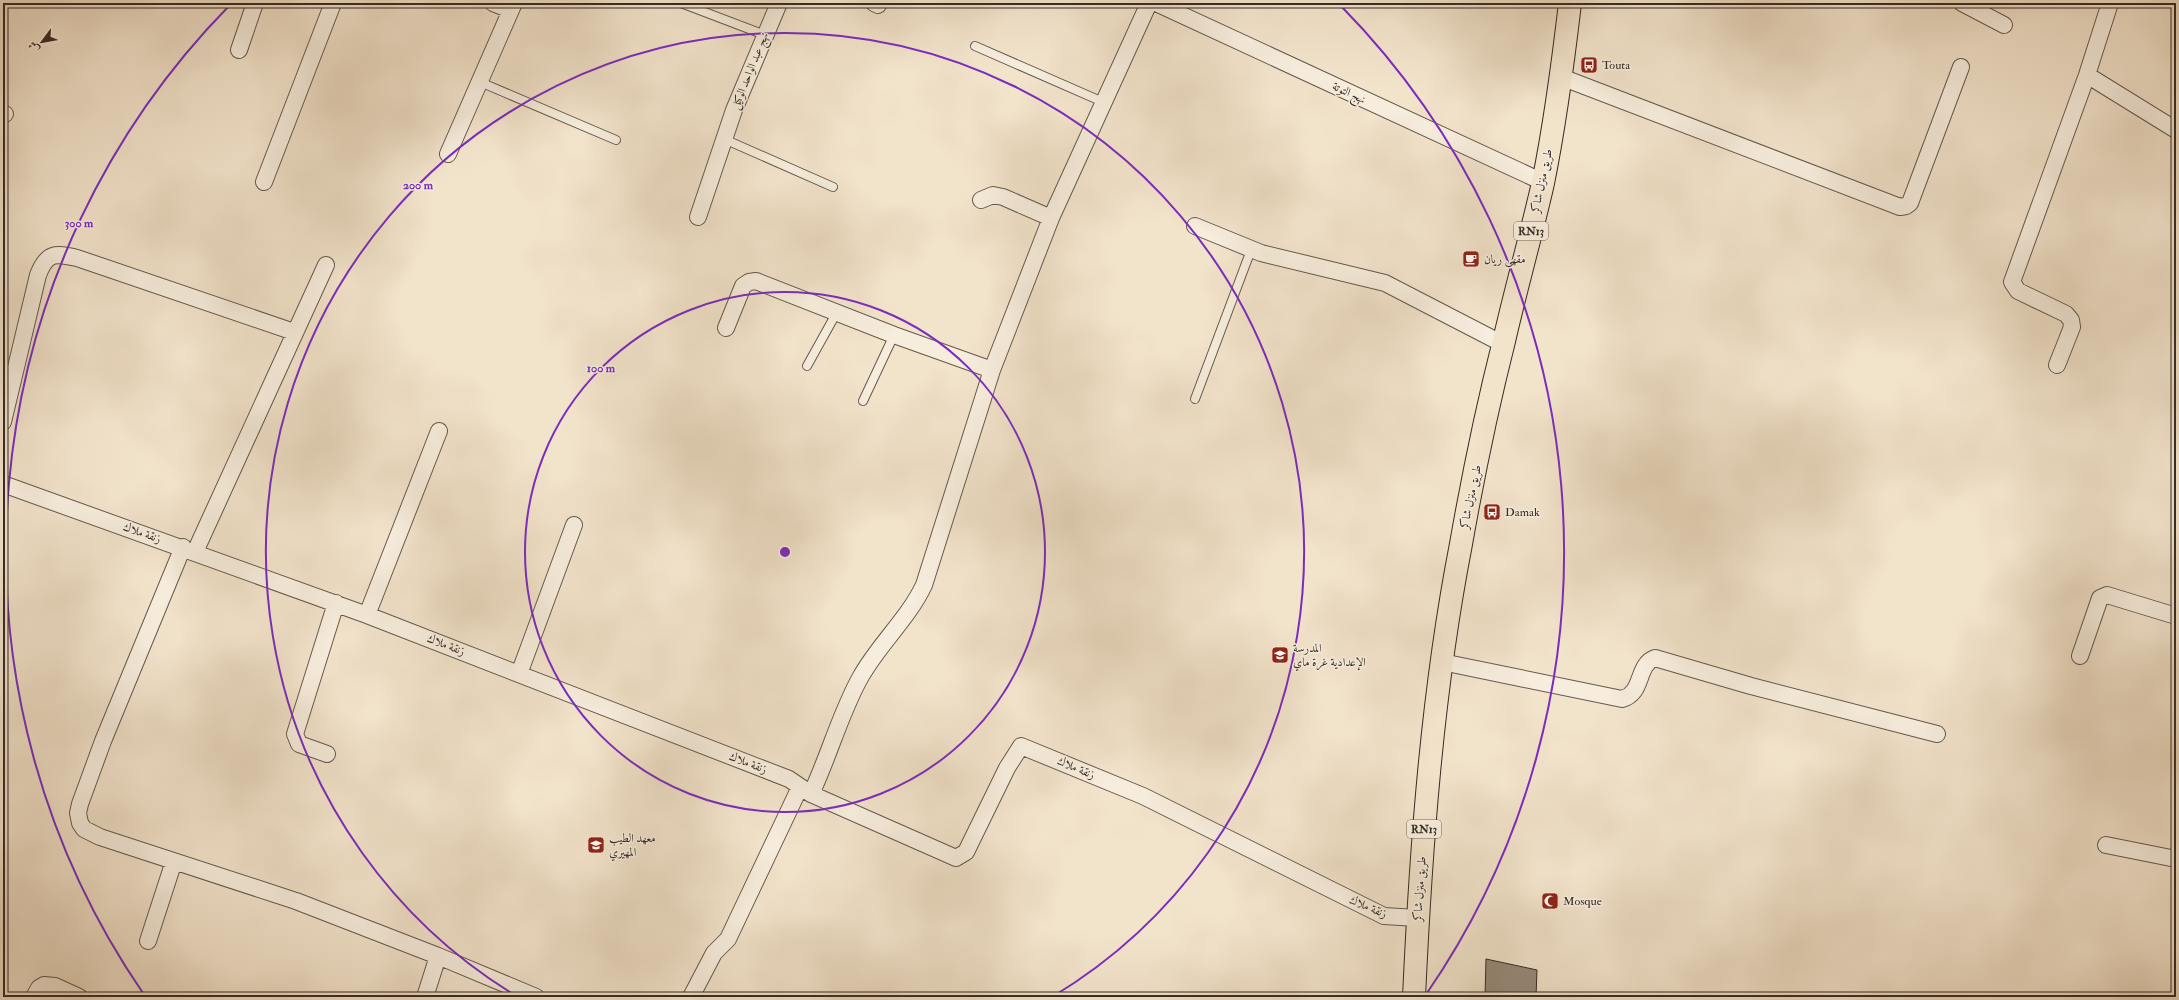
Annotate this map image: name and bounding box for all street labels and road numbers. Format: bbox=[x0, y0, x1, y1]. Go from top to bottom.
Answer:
street label: نهج عبد الواحد الوكيل bbox=[728, 30, 775, 113]
street label: نهج التوتة bbox=[1329, 79, 1368, 110]
street label: طريق منزل شاكر bbox=[1527, 147, 1556, 216]
road number: RN13 bbox=[1514, 222, 1548, 240]
street label: طريق منزل شاكر bbox=[1456, 463, 1485, 532]
street label: زنقة ملاك bbox=[121, 519, 163, 547]
street label: زنقة ملاك bbox=[425, 631, 467, 659]
street label: زنقة ملاك bbox=[727, 749, 769, 777]
street label: زنقة ملاك bbox=[1055, 753, 1097, 783]
road number: RN13 bbox=[1407, 820, 1441, 838]
street label: طريق منزل شاكر bbox=[1410, 856, 1430, 924]
street label: زنقة ملاك bbox=[1347, 892, 1389, 922]

